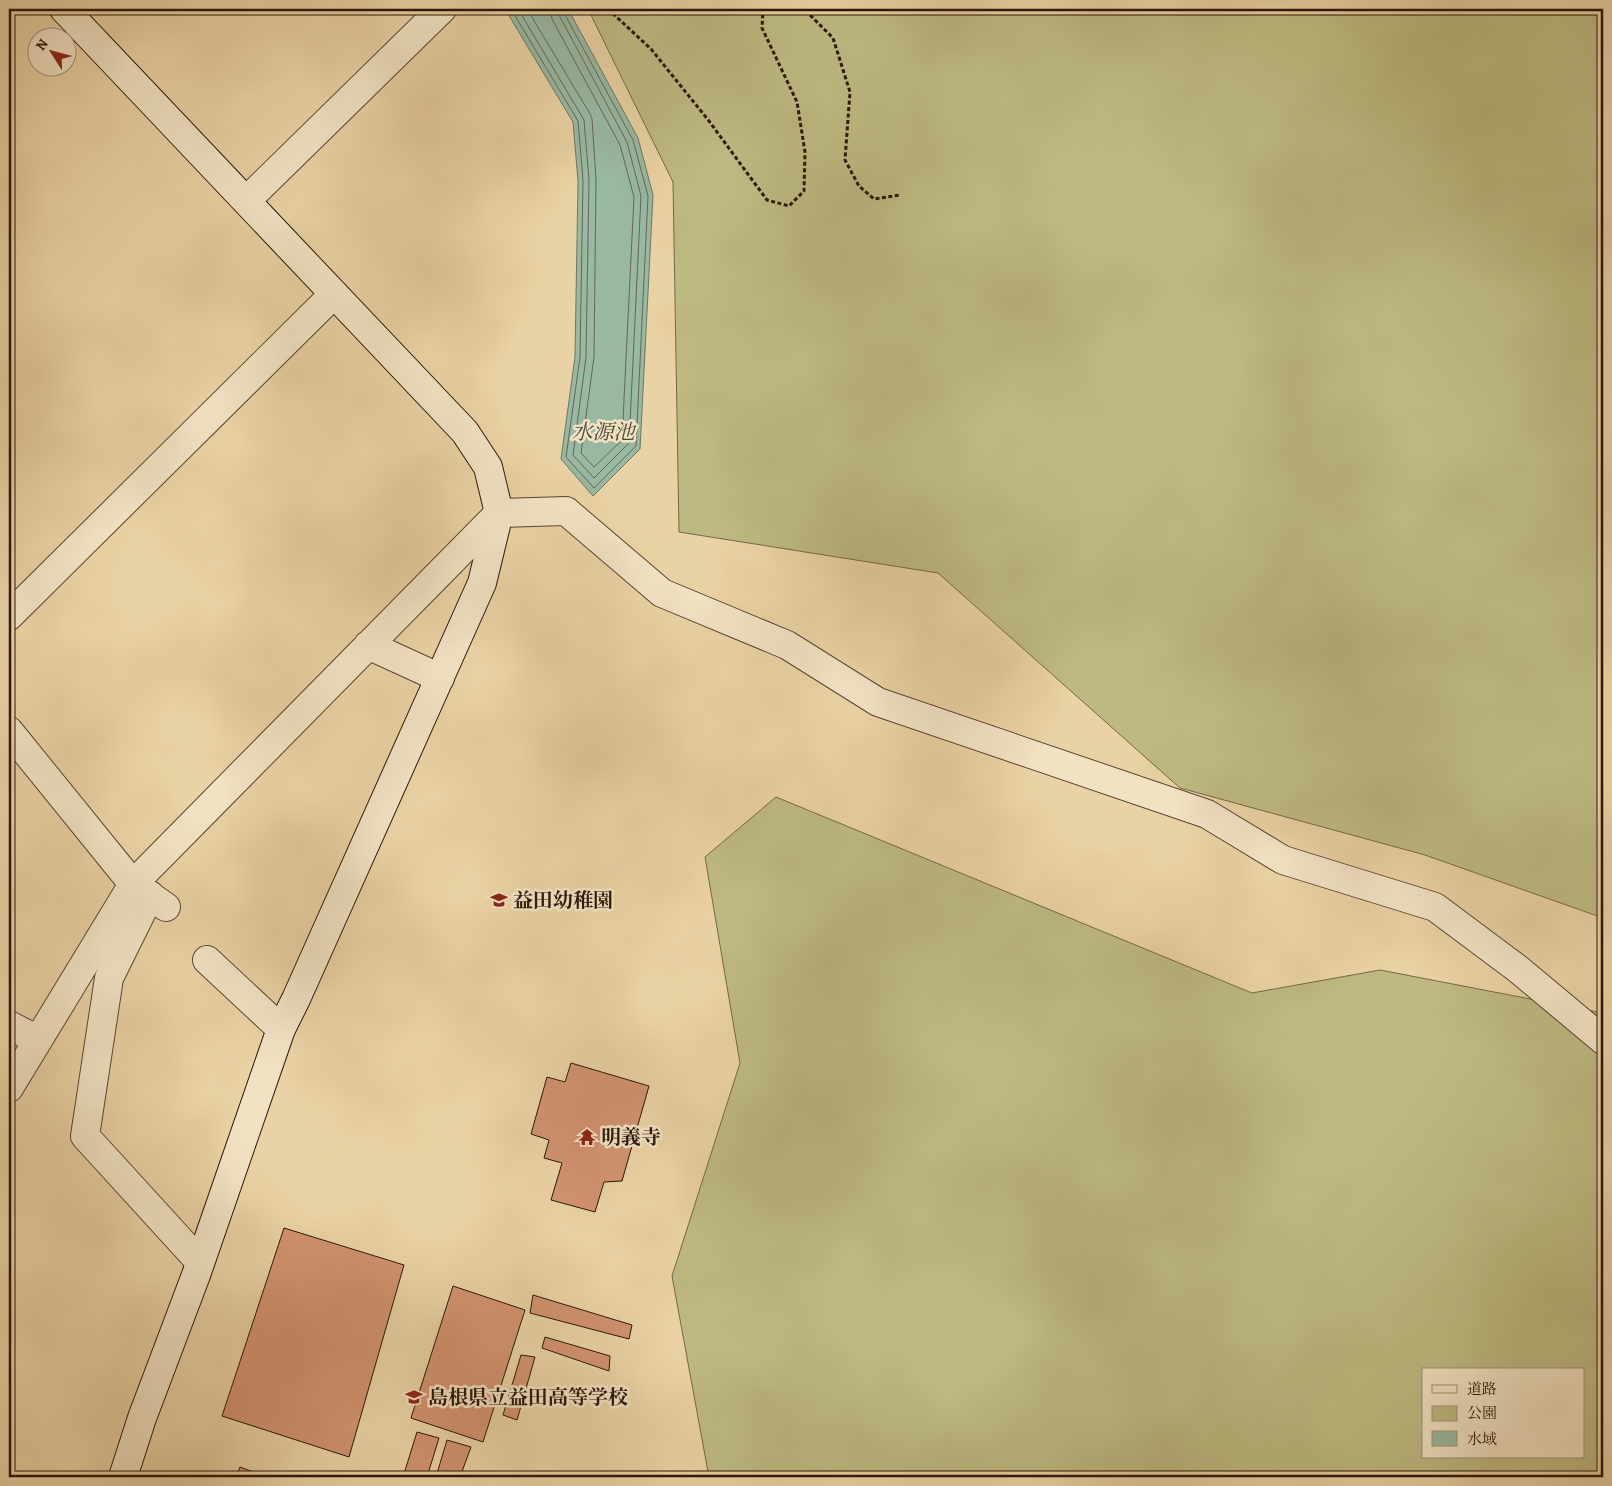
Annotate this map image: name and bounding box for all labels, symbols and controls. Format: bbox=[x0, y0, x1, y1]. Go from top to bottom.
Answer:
north arrow bbox=[28, 28, 78, 78]
text: N bbox=[31, 35, 53, 54]
water label: 水源池 bbox=[572, 418, 636, 446]
place label: 益田幼稚園 bbox=[513, 887, 613, 914]
school or university icon: 益田幼稚園 bbox=[489, 890, 509, 910]
place label: 明義寺 bbox=[601, 1124, 661, 1151]
temple icon: 明義寺 bbox=[577, 1127, 597, 1147]
legend bbox=[1422, 1368, 1584, 1458]
text: 道路 bbox=[1467, 1379, 1497, 1399]
place label: 島根県立益田高等学校 bbox=[428, 1384, 628, 1411]
school or university icon: 島根県立益田高等学校 bbox=[404, 1387, 424, 1407]
text: 公園 bbox=[1467, 1403, 1497, 1423]
text: 水域 bbox=[1467, 1429, 1497, 1449]

